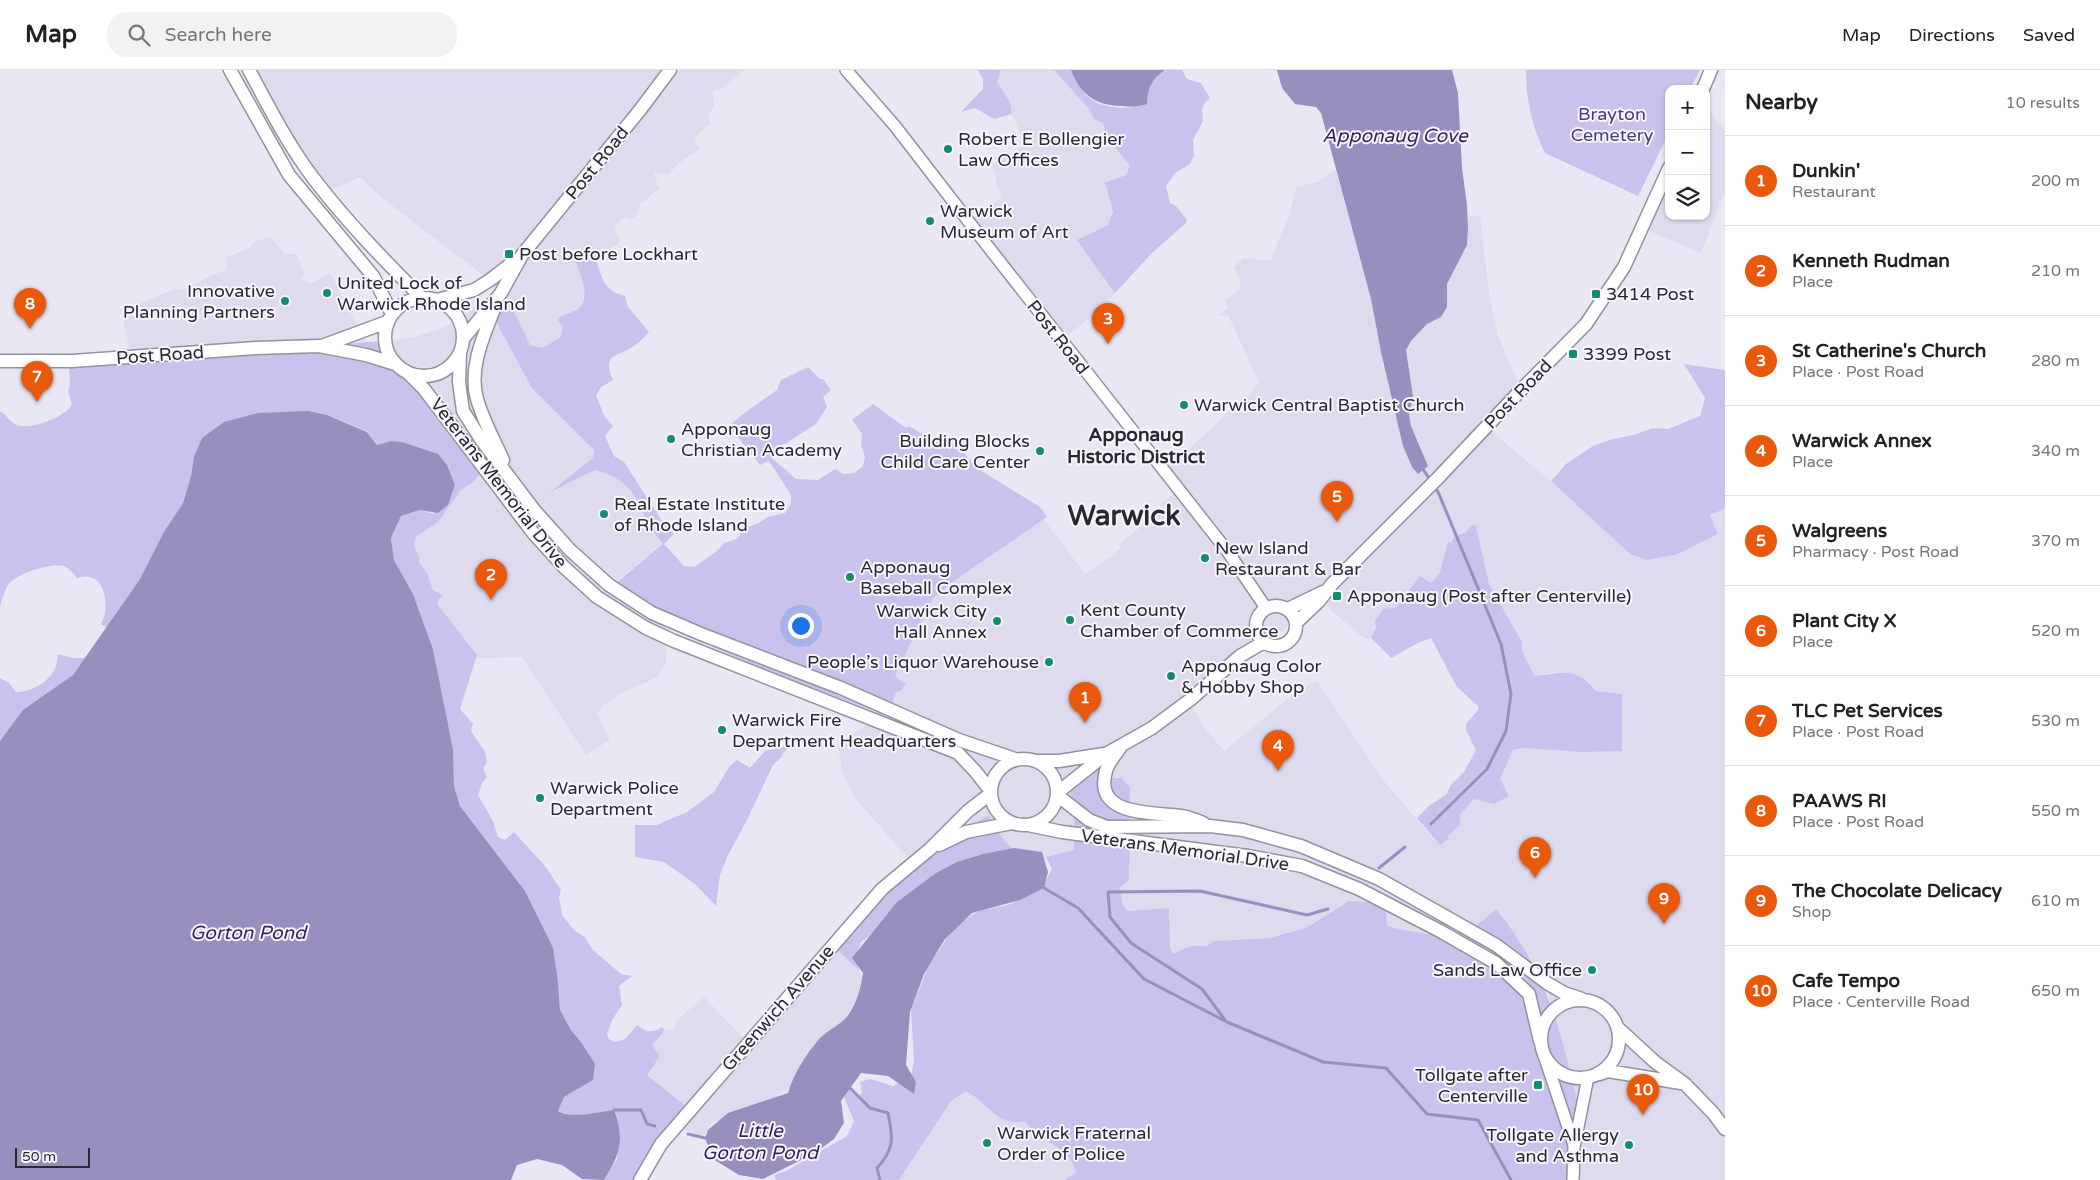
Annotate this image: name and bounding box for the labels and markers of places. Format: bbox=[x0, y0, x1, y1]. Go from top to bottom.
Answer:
place label: Robert E Bollengier Law Offices bbox=[958, 128, 1124, 171]
marker: Robert E Bollengier Law Offices bbox=[942, 143, 954, 155]
place label: Warwick Museum of Art bbox=[940, 200, 1069, 243]
marker: Warwick Museum of Art bbox=[924, 215, 936, 227]
place label: Post before Lockhart bbox=[519, 243, 698, 265]
marker: Post before Lockhart bbox=[503, 248, 515, 260]
place label: United Lock of Warwick Rhode Island bbox=[337, 272, 526, 315]
place label: Innovative Planning Partners bbox=[123, 280, 275, 323]
place label: 3414 Post bbox=[1606, 283, 1694, 305]
marker: United Lock of Warwick Rhode Island bbox=[321, 287, 333, 299]
pin: 8 bbox=[14, 288, 46, 329]
marker: 3414 Post bbox=[1590, 288, 1602, 300]
marker: Innovative Planning Partners bbox=[279, 295, 291, 307]
pin: 3 bbox=[1092, 303, 1124, 344]
place label: 3399 Post bbox=[1583, 343, 1671, 365]
marker: 3399 Post bbox=[1567, 348, 1579, 360]
pin: 7 bbox=[21, 361, 53, 402]
place label: Warwick Central Baptist Church bbox=[1194, 394, 1464, 416]
marker: Warwick Central Baptist Church bbox=[1178, 399, 1190, 411]
place label: Apponaug Christian Academy bbox=[681, 418, 842, 461]
place label: Building Blocks Child Care Center bbox=[880, 430, 1030, 473]
marker: Apponaug Christian Academy bbox=[665, 433, 677, 445]
marker: Building Blocks Child Care Center bbox=[1034, 445, 1046, 457]
pin: 5 bbox=[1321, 481, 1353, 522]
place label: Real Estate Institute of Rhode Island bbox=[614, 493, 785, 536]
marker: Real Estate Institute of Rhode Island bbox=[598, 508, 610, 520]
place label: New Island Restaurant & Bar bbox=[1215, 537, 1361, 580]
marker: New Island Restaurant & Bar bbox=[1199, 552, 1211, 564]
place label: Apponaug Baseball Complex bbox=[860, 556, 1012, 599]
pin: 2 bbox=[475, 559, 507, 600]
marker: Apponaug Baseball Complex bbox=[844, 571, 856, 583]
place label: Apponaug (Post after Centerville) bbox=[1347, 585, 1631, 607]
marker: Apponaug (Post after Centerville) bbox=[1331, 590, 1343, 602]
place label: Kent County Chamber of Commerce bbox=[1080, 599, 1278, 642]
place label: Warwick City Hall Annex bbox=[876, 600, 987, 643]
marker: Kent County Chamber of Commerce bbox=[1064, 614, 1076, 626]
marker: Warwick City Hall Annex bbox=[991, 615, 1003, 627]
place label: People’s Liquor Warehouse bbox=[807, 651, 1039, 673]
place label: Apponaug Color & Hobby Shop bbox=[1181, 655, 1322, 698]
marker: People’s Liquor Warehouse bbox=[1043, 656, 1055, 668]
marker: Apponaug Color & Hobby Shop bbox=[1165, 670, 1177, 682]
pin: 1 bbox=[1069, 682, 1101, 723]
place label: Warwick Fire Department Headquarters bbox=[732, 709, 956, 752]
marker: Warwick Fire Department Headquarters bbox=[716, 724, 728, 736]
pin: 4 bbox=[1262, 730, 1294, 771]
place label: Warwick Police Department bbox=[550, 777, 679, 820]
marker: Warwick Police Department bbox=[534, 792, 546, 804]
pin: 6 bbox=[1519, 837, 1551, 878]
pin: 9 bbox=[1648, 883, 1680, 924]
place label: Sands Law Office bbox=[1433, 959, 1582, 981]
marker: Sands Law Office bbox=[1586, 964, 1598, 976]
place label: Tollgate after Centerville bbox=[1415, 1064, 1528, 1107]
pin: 10 bbox=[1627, 1074, 1659, 1115]
marker: Tollgate after Centerville bbox=[1532, 1079, 1544, 1091]
place label: Warwick Fraternal Order of Police bbox=[997, 1122, 1151, 1165]
place label: Tollgate Allergy and Asthma bbox=[1486, 1124, 1619, 1167]
marker: Warwick Fraternal Order of Police bbox=[981, 1137, 993, 1149]
marker: Tollgate Allergy and Asthma bbox=[1623, 1139, 1635, 1151]

